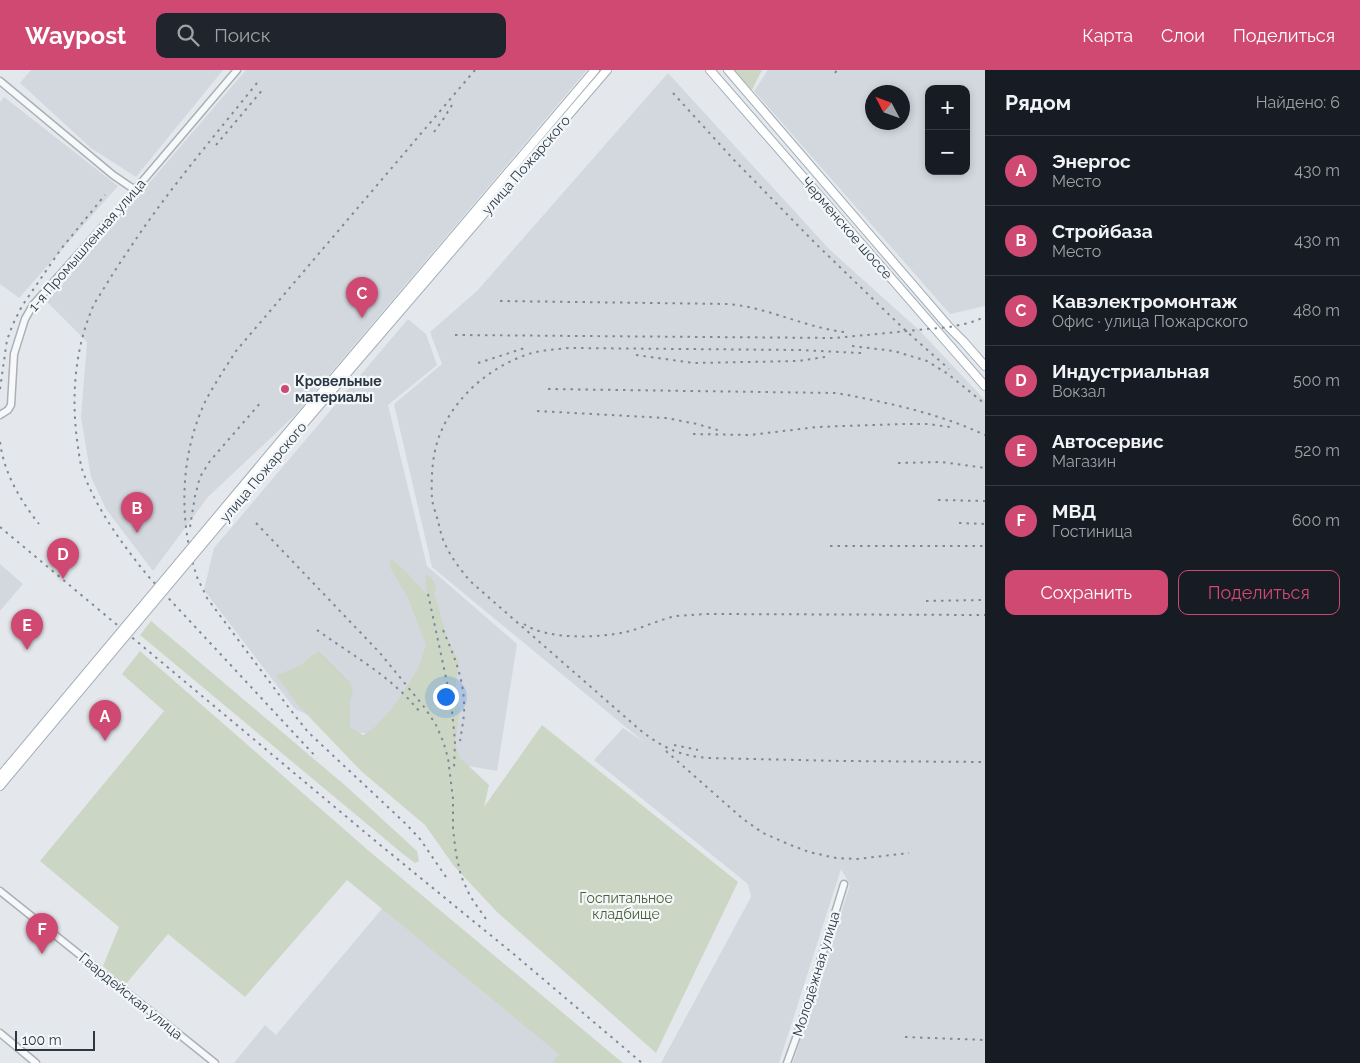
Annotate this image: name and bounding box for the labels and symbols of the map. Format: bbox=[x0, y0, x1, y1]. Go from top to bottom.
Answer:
north arrow bbox=[865, 85, 910, 130]
street label: улица Пожарского bbox=[479, 112, 573, 218]
street label: Черменское шоссе bbox=[798, 174, 896, 282]
street label: 1-я Промышленная улица bbox=[25, 176, 149, 314]
pin: C bbox=[346, 277, 378, 318]
place label: Кровельные материалы bbox=[295, 373, 382, 405]
marker: Кровельные материалы bbox=[279, 383, 291, 395]
street label: улица Пожарского bbox=[216, 419, 310, 525]
pin: B bbox=[121, 492, 153, 533]
pin: D bbox=[47, 538, 79, 579]
pin: E bbox=[11, 609, 43, 650]
your location bbox=[433, 684, 459, 710]
pin: A bbox=[89, 700, 121, 741]
park label: Госпитальное кладбище bbox=[579, 890, 673, 922]
street label: Молодёжная улица bbox=[789, 909, 843, 1039]
pin: F bbox=[26, 913, 58, 954]
street label: Гвардейская улица bbox=[76, 949, 186, 1043]
scale bar bbox=[15, 1028, 95, 1051]

